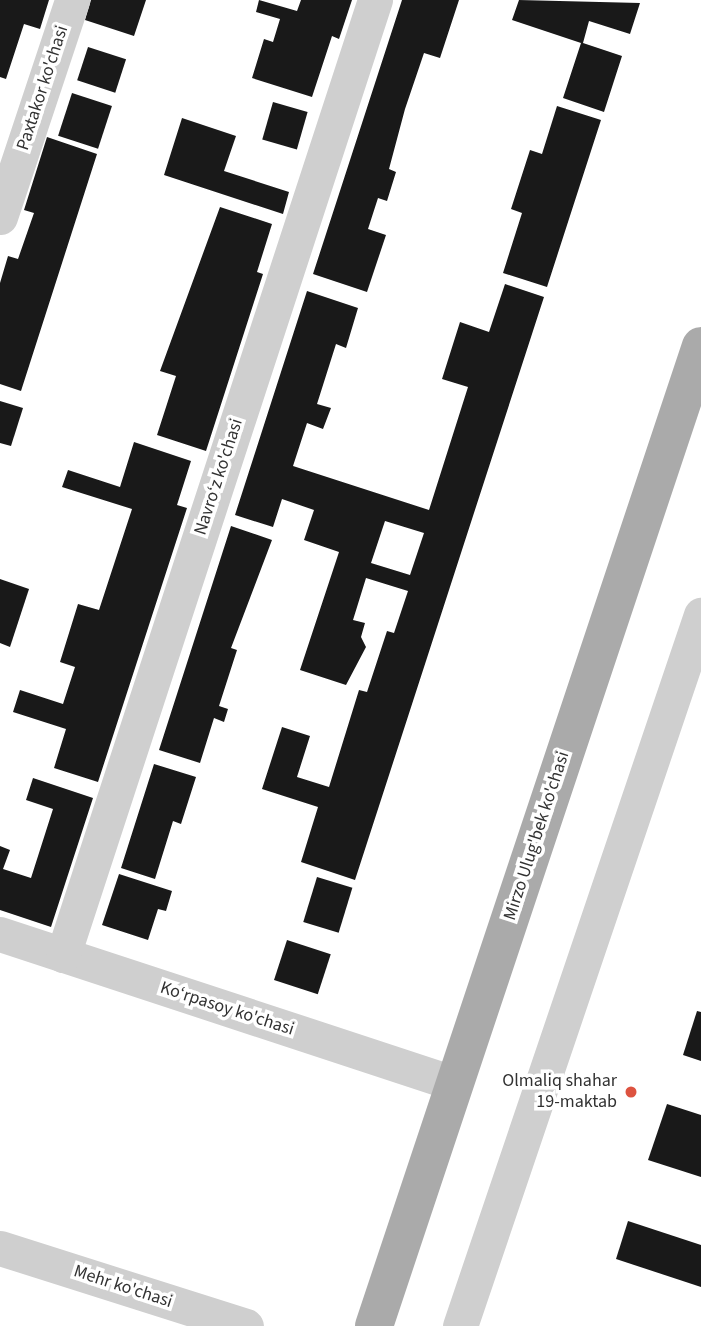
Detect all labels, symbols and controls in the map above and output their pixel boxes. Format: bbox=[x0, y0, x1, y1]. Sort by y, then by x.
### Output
street label: Paxtakor ko'chasi bbox=[13, 23, 73, 153]
street label: Navro‘z ko'chasi bbox=[190, 416, 248, 538]
street label: Mirzo Ulug'bek ko'chasi bbox=[499, 749, 575, 923]
street label: Ko‘rpasoy ko'chasi bbox=[157, 977, 297, 1041]
place label: Olmaliq shahar 19-maktab bbox=[502, 1071, 617, 1114]
marker: Olmaliq shahar 19-maktab bbox=[623, 1084, 639, 1100]
street label: Mehr ko'chasi bbox=[71, 1261, 175, 1313]

